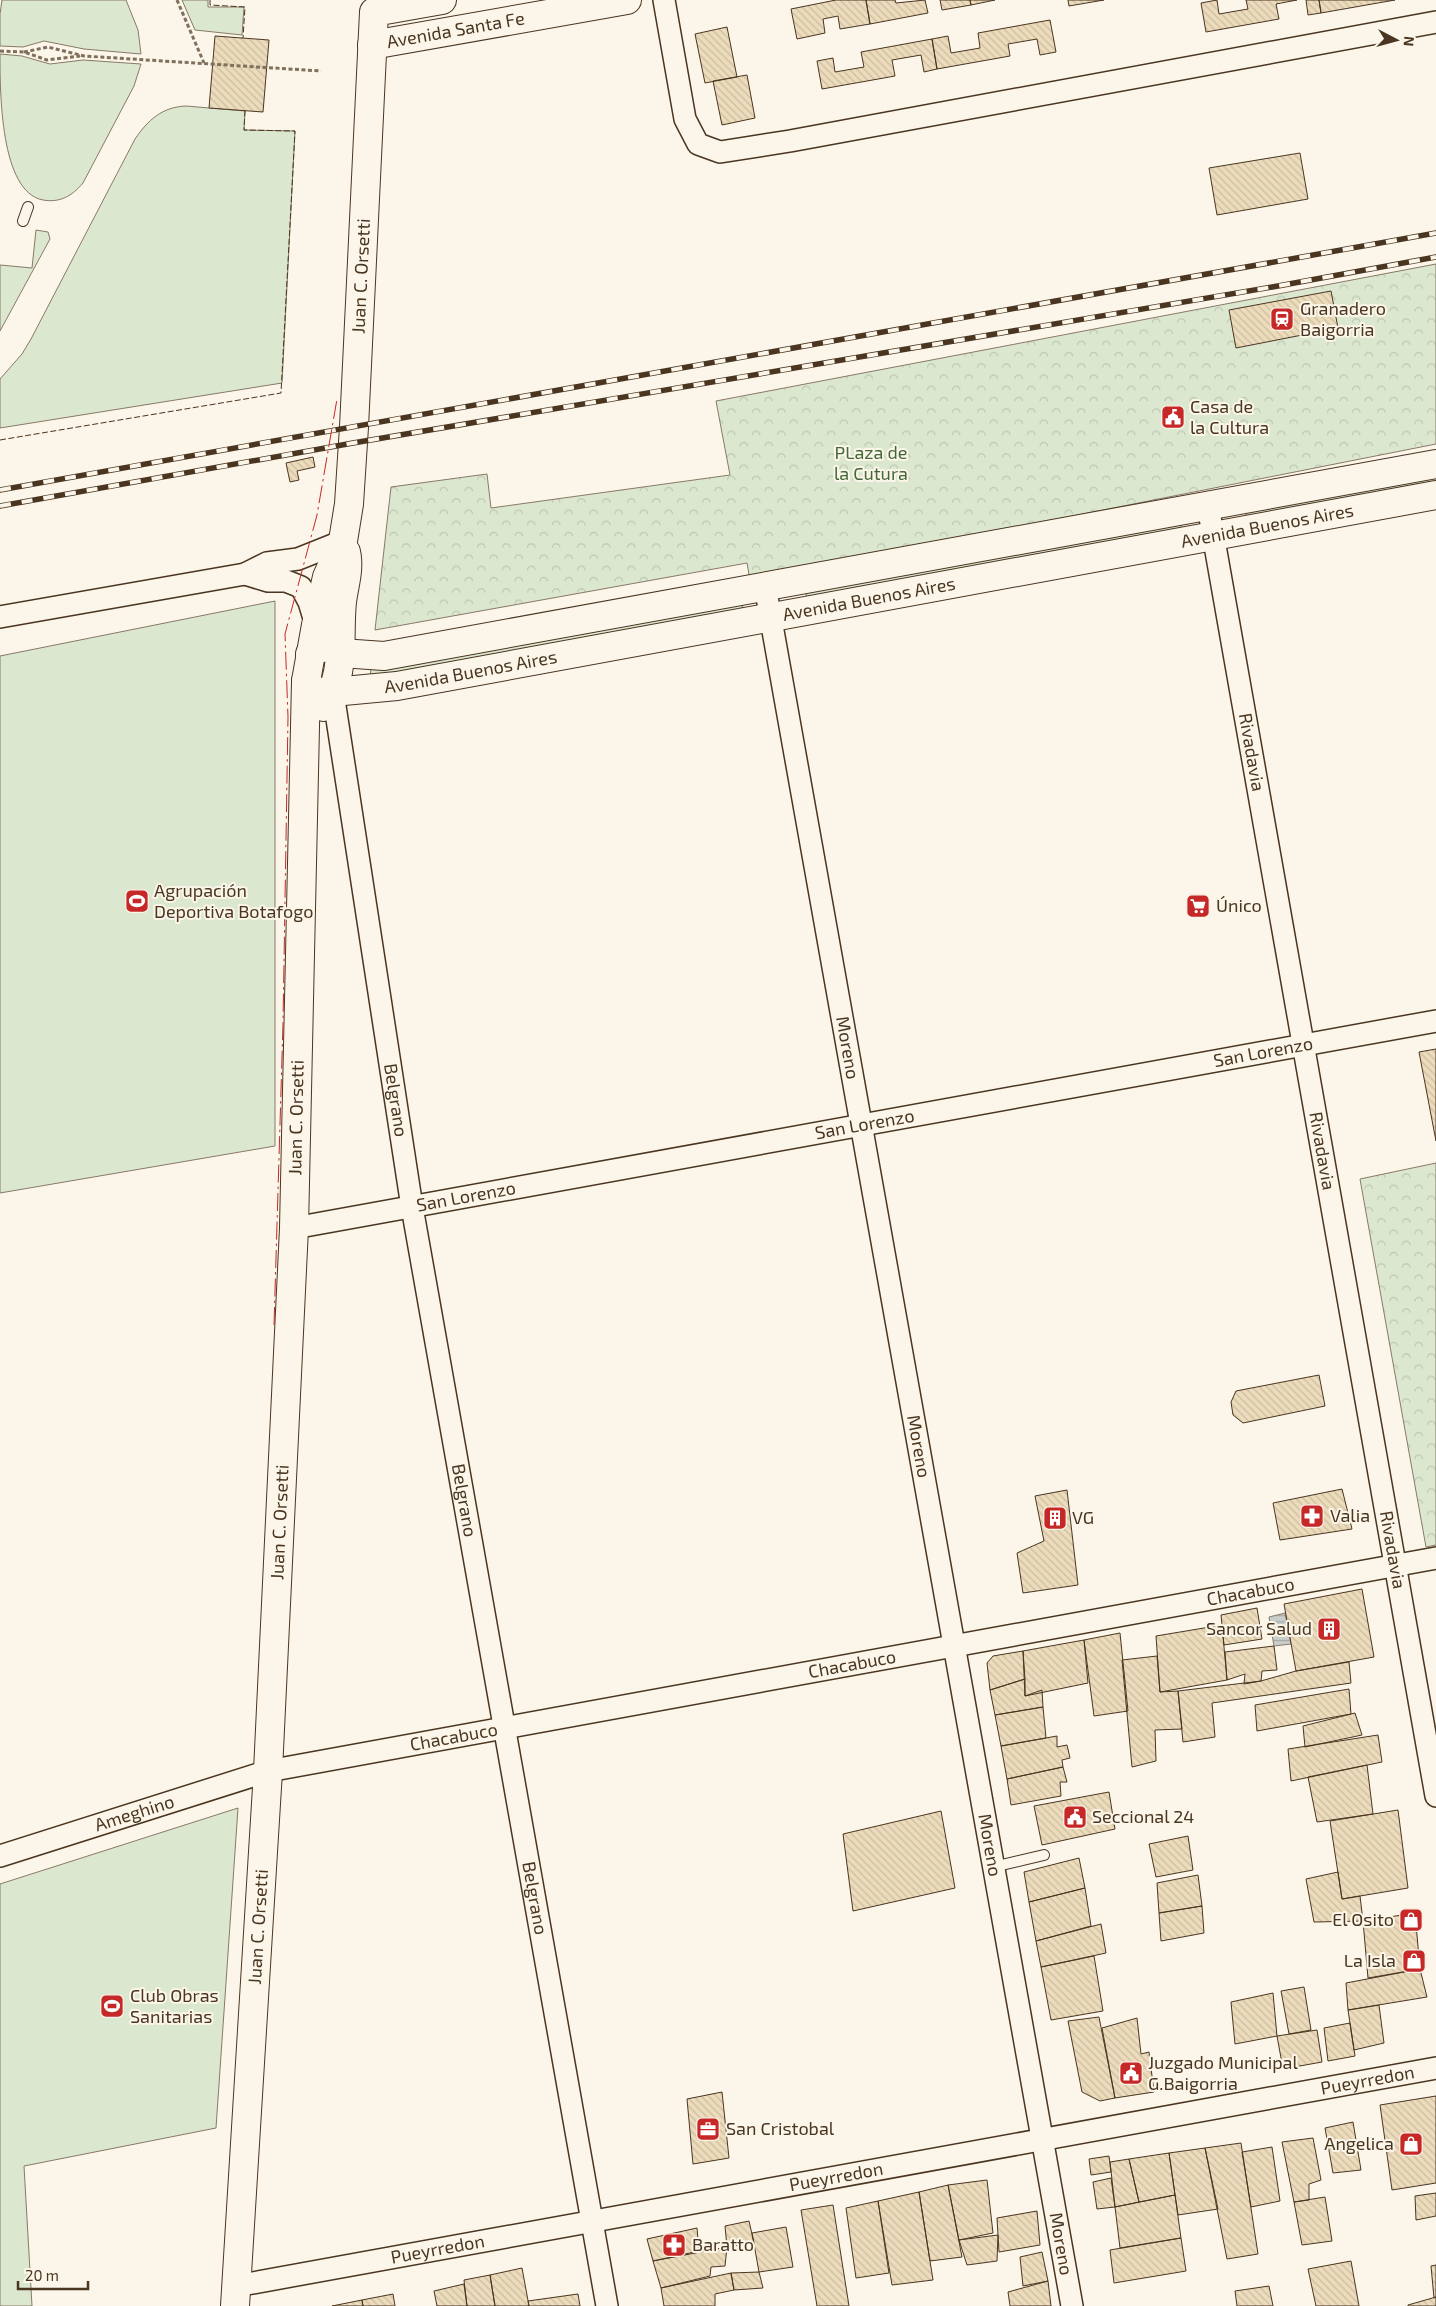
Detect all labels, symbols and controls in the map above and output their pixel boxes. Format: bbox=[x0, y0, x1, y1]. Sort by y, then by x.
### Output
street label: Avenida Santa Fe bbox=[385, 6, 526, 52]
north arrow bbox=[1371, 15, 1421, 65]
text: N bbox=[1400, 35, 1418, 47]
street label: Juan C. Orsetti bbox=[347, 218, 374, 334]
place label: Granadero Baigorria bbox=[1300, 297, 1386, 340]
station icon: Granadero Baigorria bbox=[1269, 306, 1295, 332]
place label: Casa de la Cultura bbox=[1190, 395, 1269, 438]
public building icon: Casa de la Cultura bbox=[1160, 404, 1186, 430]
park label: PLaza de la Cutura bbox=[834, 441, 908, 484]
street label: Avenida Buenos Aires bbox=[1179, 498, 1355, 552]
street label: Avenida Buenos Aires bbox=[781, 572, 957, 625]
street label: Avenida Buenos Aires bbox=[383, 645, 559, 697]
street label: Rivadavia bbox=[1235, 711, 1270, 793]
place label: Agrupación Deportiva Botafogo bbox=[154, 879, 313, 922]
sports icon: Agrupación Deportiva Botafogo bbox=[124, 888, 150, 914]
supermarket icon: Único bbox=[1185, 893, 1211, 919]
place label: Único bbox=[1216, 894, 1262, 916]
street label: Moreno bbox=[832, 1014, 865, 1081]
street label: San Lorenzo bbox=[1212, 1032, 1314, 1071]
street label: Juan C. Orsetti bbox=[283, 1060, 308, 1176]
street label: Belgrano bbox=[380, 1062, 413, 1138]
street label: San Lorenzo bbox=[813, 1104, 916, 1143]
street label: Rivadavia bbox=[1305, 1110, 1341, 1192]
street label: San Lorenzo bbox=[415, 1176, 517, 1216]
street label: Moreno bbox=[903, 1413, 936, 1479]
street label: Belgrano bbox=[448, 1462, 482, 1539]
street label: Juan C. Orsetti bbox=[265, 1464, 293, 1580]
pharmacy icon: Valia bbox=[1299, 1503, 1325, 1529]
place label: Valia bbox=[1330, 1504, 1370, 1526]
building icon: VG bbox=[1042, 1505, 1068, 1531]
place label: VG bbox=[1072, 1506, 1094, 1528]
street label: Rivadavia bbox=[1376, 1509, 1411, 1590]
street label: Chacabuco bbox=[1205, 1572, 1296, 1610]
building icon: Sancor Salud bbox=[1316, 1616, 1342, 1642]
place label: Sancor Salud bbox=[1206, 1617, 1312, 1639]
street label: Chacabuco bbox=[806, 1645, 898, 1682]
street label: Chacabuco bbox=[408, 1717, 499, 1755]
street label: Ameghino bbox=[92, 1789, 177, 1835]
public building icon: Seccional 24 bbox=[1062, 1804, 1088, 1830]
place label: Seccional 24 bbox=[1092, 1805, 1194, 1827]
street label: Moreno bbox=[974, 1812, 1007, 1878]
street label: Belgrano bbox=[518, 1860, 553, 1936]
street label: Juan C. Orsetti bbox=[243, 1868, 272, 1985]
shop icon: El Osito bbox=[1398, 1907, 1424, 1933]
place label: El Osito bbox=[1332, 1908, 1394, 1930]
shop icon: La Isla bbox=[1401, 1948, 1427, 1974]
place label: La Isla bbox=[1344, 1949, 1396, 1971]
place label: Club Obras Sanitarias bbox=[130, 1984, 219, 2027]
sports icon: Club Obras Sanitarias bbox=[99, 1993, 125, 2019]
place label: Juzgado Municipal G.Baigorria bbox=[1148, 2051, 1299, 2094]
public building icon: Juzgado Municipal G.Baigorria bbox=[1118, 2060, 1144, 2086]
street label: Pueyrredon bbox=[1319, 2060, 1416, 2099]
office icon: San Cristobal bbox=[695, 2116, 721, 2142]
place label: San Cristobal bbox=[726, 2117, 835, 2139]
shop icon: Angelica bbox=[1398, 2131, 1424, 2157]
place label: Angelica bbox=[1324, 2132, 1394, 2154]
street label: Pueyrredon bbox=[787, 2157, 885, 2195]
street label: Moreno bbox=[1045, 2210, 1078, 2277]
street label: Pueyrredon bbox=[389, 2229, 486, 2268]
pharmacy icon: Baratto bbox=[661, 2232, 687, 2258]
place label: Baratto bbox=[692, 2233, 754, 2255]
scale bar bbox=[18, 2258, 88, 2290]
text: 20 m bbox=[25, 2266, 59, 2284]

